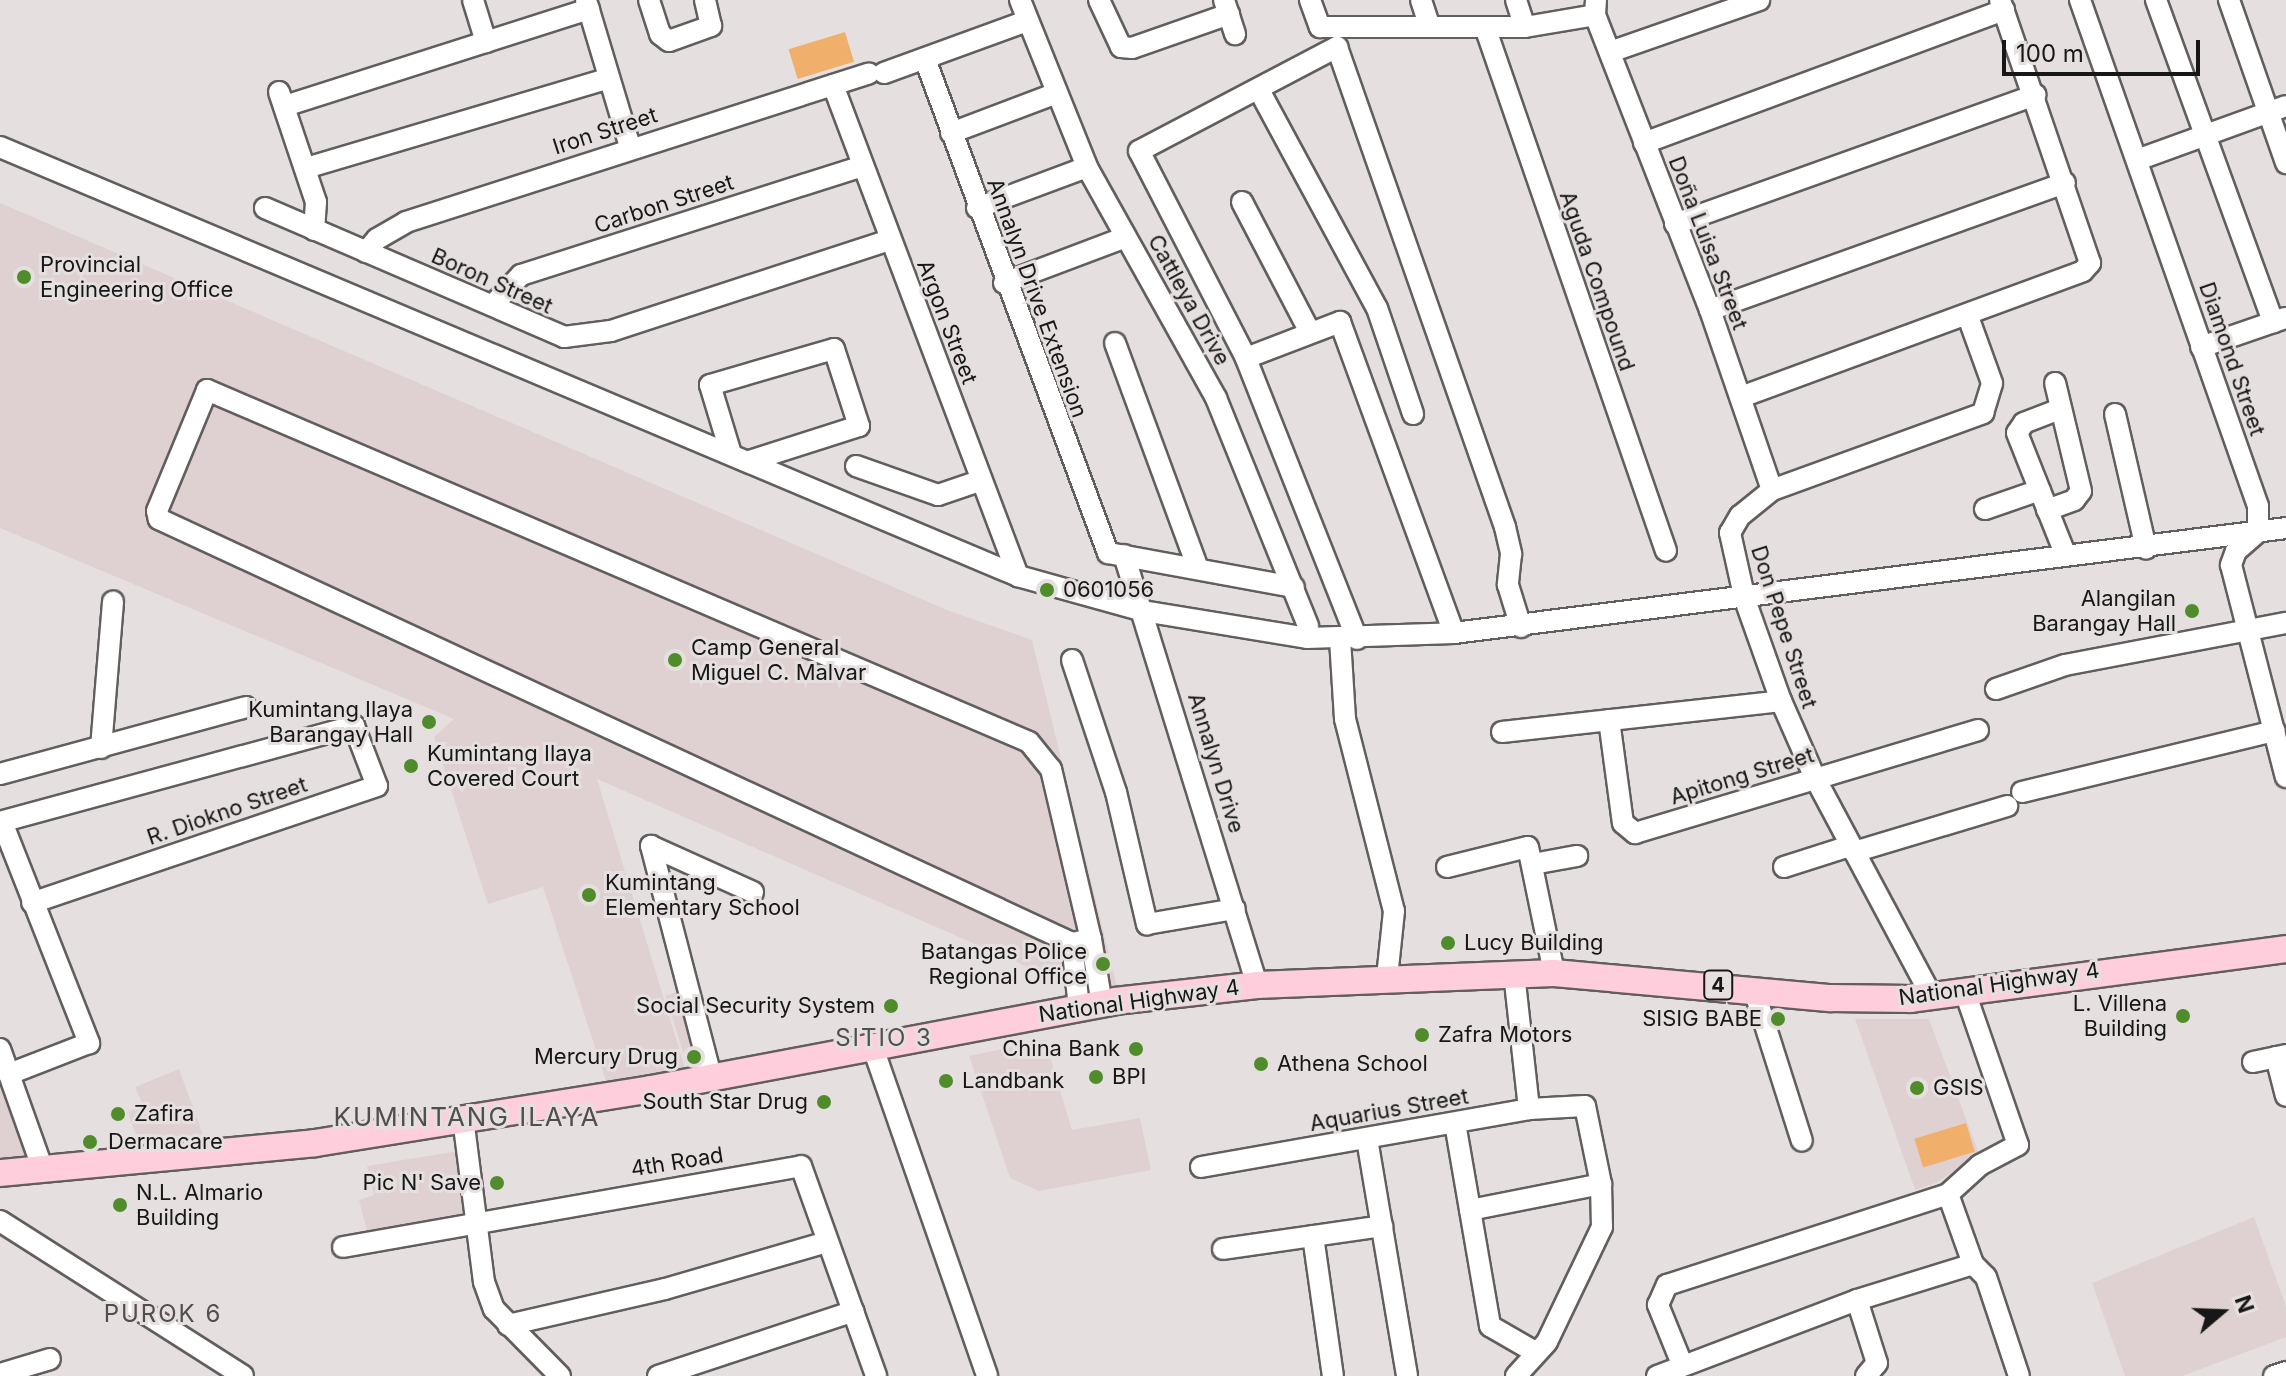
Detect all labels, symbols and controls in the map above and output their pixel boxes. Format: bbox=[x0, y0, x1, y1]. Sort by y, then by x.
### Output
scale bar bbox=[2006, 24, 2204, 74]
text: 100 m bbox=[2016, 39, 2084, 68]
street label: Iron Street bbox=[549, 102, 661, 160]
street label: Doña Luisa Street bbox=[1663, 153, 1753, 333]
street label: Carbon Street bbox=[591, 169, 737, 239]
street label: Annalyn Drive Extension bbox=[981, 175, 1093, 421]
street label: Aguda Compound bbox=[1554, 188, 1640, 374]
street label: Cattleya Drive bbox=[1142, 230, 1236, 370]
street label: Boron Street bbox=[427, 243, 557, 319]
place label: Provincial Engineering Office bbox=[40, 251, 233, 302]
street label: Argon Street bbox=[911, 256, 983, 388]
marker: Provincial Engineering Office bbox=[15, 268, 33, 286]
street label: Diamond Street bbox=[2193, 279, 2271, 439]
street label: Don Pepe Street bbox=[1745, 542, 1823, 712]
place label: 0601056 bbox=[1063, 577, 1154, 603]
marker: 0601056 bbox=[1038, 581, 1056, 599]
place label: Alangilan Barangay Hall bbox=[2032, 585, 2176, 636]
marker: Alangilan Barangay Hall bbox=[2183, 602, 2201, 620]
place label: Camp General Miguel C. Malvar bbox=[691, 634, 866, 686]
marker: Camp General Miguel C. Malvar bbox=[666, 651, 684, 669]
street label: Annalyn Drive bbox=[1182, 690, 1250, 836]
place label: Kumintang Ilaya Barangay Hall bbox=[248, 696, 413, 748]
marker: Kumintang Ilaya Barangay Hall bbox=[420, 713, 438, 731]
place label: Kumintang Ilaya Covered Court bbox=[427, 740, 592, 792]
street label: Apitong Street bbox=[1667, 742, 1817, 810]
marker: Kumintang Ilaya Covered Court bbox=[402, 757, 420, 775]
street label: R. Diokno Street bbox=[143, 771, 311, 851]
place label: Kumintang Elementary School bbox=[605, 869, 800, 920]
marker: Kumintang Elementary School bbox=[580, 886, 598, 904]
place label: Lucy Building bbox=[1464, 930, 1603, 956]
marker: Lucy Building bbox=[1439, 934, 1457, 952]
place label: Batangas Police Regional Office bbox=[921, 938, 1087, 990]
marker: Batangas Police Regional Office bbox=[1094, 955, 1112, 973]
street label: National Highway 4 bbox=[1897, 957, 2101, 1011]
road number: 4 bbox=[1702, 969, 1734, 1001]
street label: National Highway 4 bbox=[1037, 974, 1241, 1028]
place label: L. Villena Building bbox=[2073, 990, 2167, 1042]
place label: Social Security System bbox=[636, 993, 875, 1019]
marker: Social Security System bbox=[882, 997, 900, 1015]
place label: SISIG BABE bbox=[1642, 1006, 1762, 1032]
marker: L. Villena Building bbox=[2174, 1007, 2192, 1025]
marker: SISIG BABE bbox=[1769, 1010, 1787, 1028]
place label: Zafra Motors bbox=[1438, 1022, 1572, 1048]
district label: SITIO 3 bbox=[835, 1024, 933, 1052]
marker: Zafra Motors bbox=[1413, 1026, 1431, 1044]
place label: China Bank bbox=[1002, 1036, 1120, 1062]
marker: China Bank bbox=[1127, 1040, 1145, 1058]
place label: Mercury Drug bbox=[534, 1044, 678, 1070]
marker: Mercury Drug bbox=[685, 1048, 703, 1066]
place label: Athena School bbox=[1277, 1051, 1428, 1077]
marker: Athena School bbox=[1252, 1055, 1270, 1073]
place label: BPI bbox=[1112, 1064, 1146, 1090]
place label: Landbank bbox=[962, 1068, 1064, 1094]
marker: BPI bbox=[1087, 1068, 1105, 1086]
marker: Landbank bbox=[937, 1072, 955, 1090]
place label: GSIS bbox=[1933, 1075, 1984, 1101]
marker: GSIS bbox=[1908, 1079, 1926, 1097]
street label: Aquarius Street bbox=[1308, 1083, 1470, 1137]
place label: South Star Drug bbox=[642, 1089, 808, 1115]
marker: South Star Drug bbox=[815, 1093, 833, 1111]
place label: Zafira bbox=[134, 1101, 194, 1127]
district label: KUMINTANG ILAYA bbox=[333, 1101, 601, 1133]
marker: Zafira bbox=[109, 1105, 127, 1123]
place label: Dermacare bbox=[108, 1129, 223, 1155]
marker: Dermacare bbox=[79, 1131, 101, 1153]
street label: 4th Road bbox=[629, 1142, 725, 1182]
place label: Pic N' Save bbox=[363, 1170, 481, 1196]
marker: Pic N' Save bbox=[488, 1174, 506, 1192]
place label: N.L. Almario Building bbox=[136, 1179, 263, 1230]
marker: N.L. Almario Building bbox=[111, 1196, 129, 1214]
north arrow bbox=[2182, 1272, 2262, 1352]
text: N bbox=[2230, 1292, 2260, 1316]
district label: PUROK 6 bbox=[104, 1300, 222, 1328]

